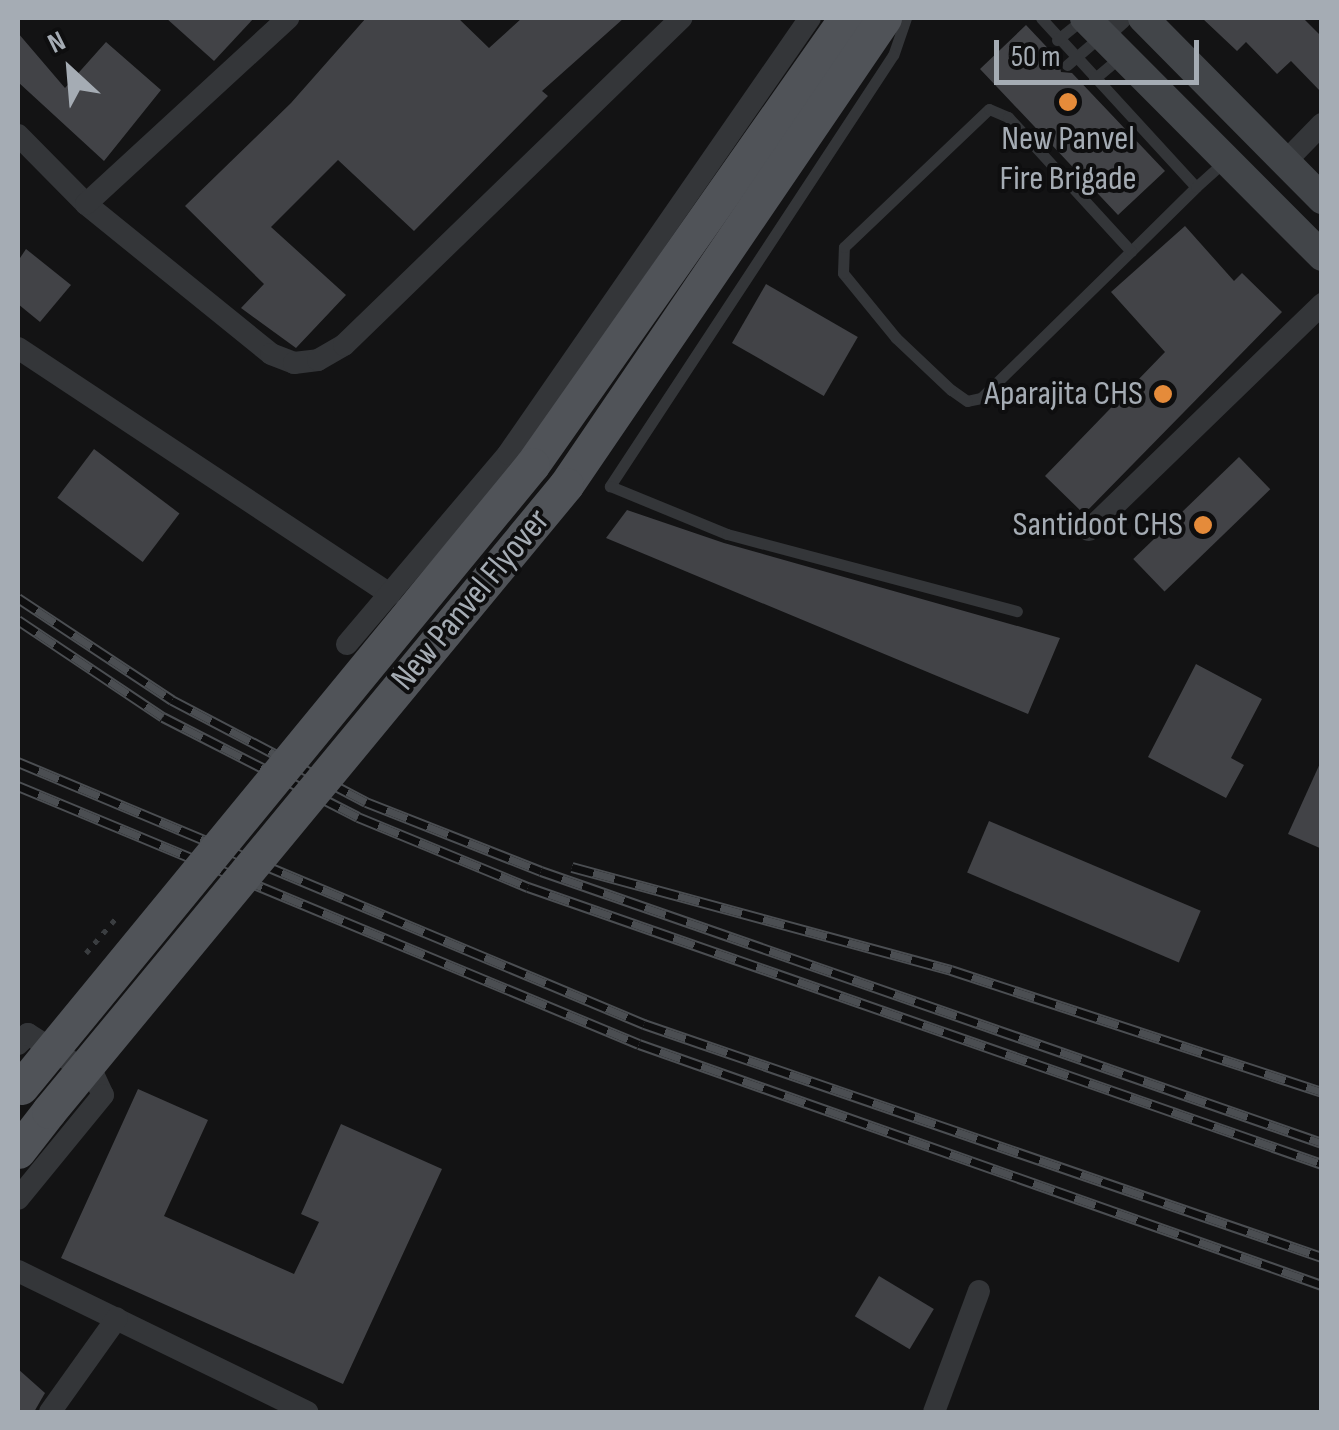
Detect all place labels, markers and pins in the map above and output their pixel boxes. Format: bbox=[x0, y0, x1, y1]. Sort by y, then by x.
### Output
marker: New Panvel Fire Brigade bbox=[1057, 91, 1079, 113]
place label: New Panvel Fire Brigade bbox=[999, 118, 1137, 200]
place label: Aparajita CHS bbox=[984, 373, 1143, 415]
marker: Aparajita CHS bbox=[1152, 383, 1174, 405]
place label: Santidoot CHS bbox=[1013, 504, 1183, 546]
marker: Santidoot CHS bbox=[1192, 514, 1214, 536]

